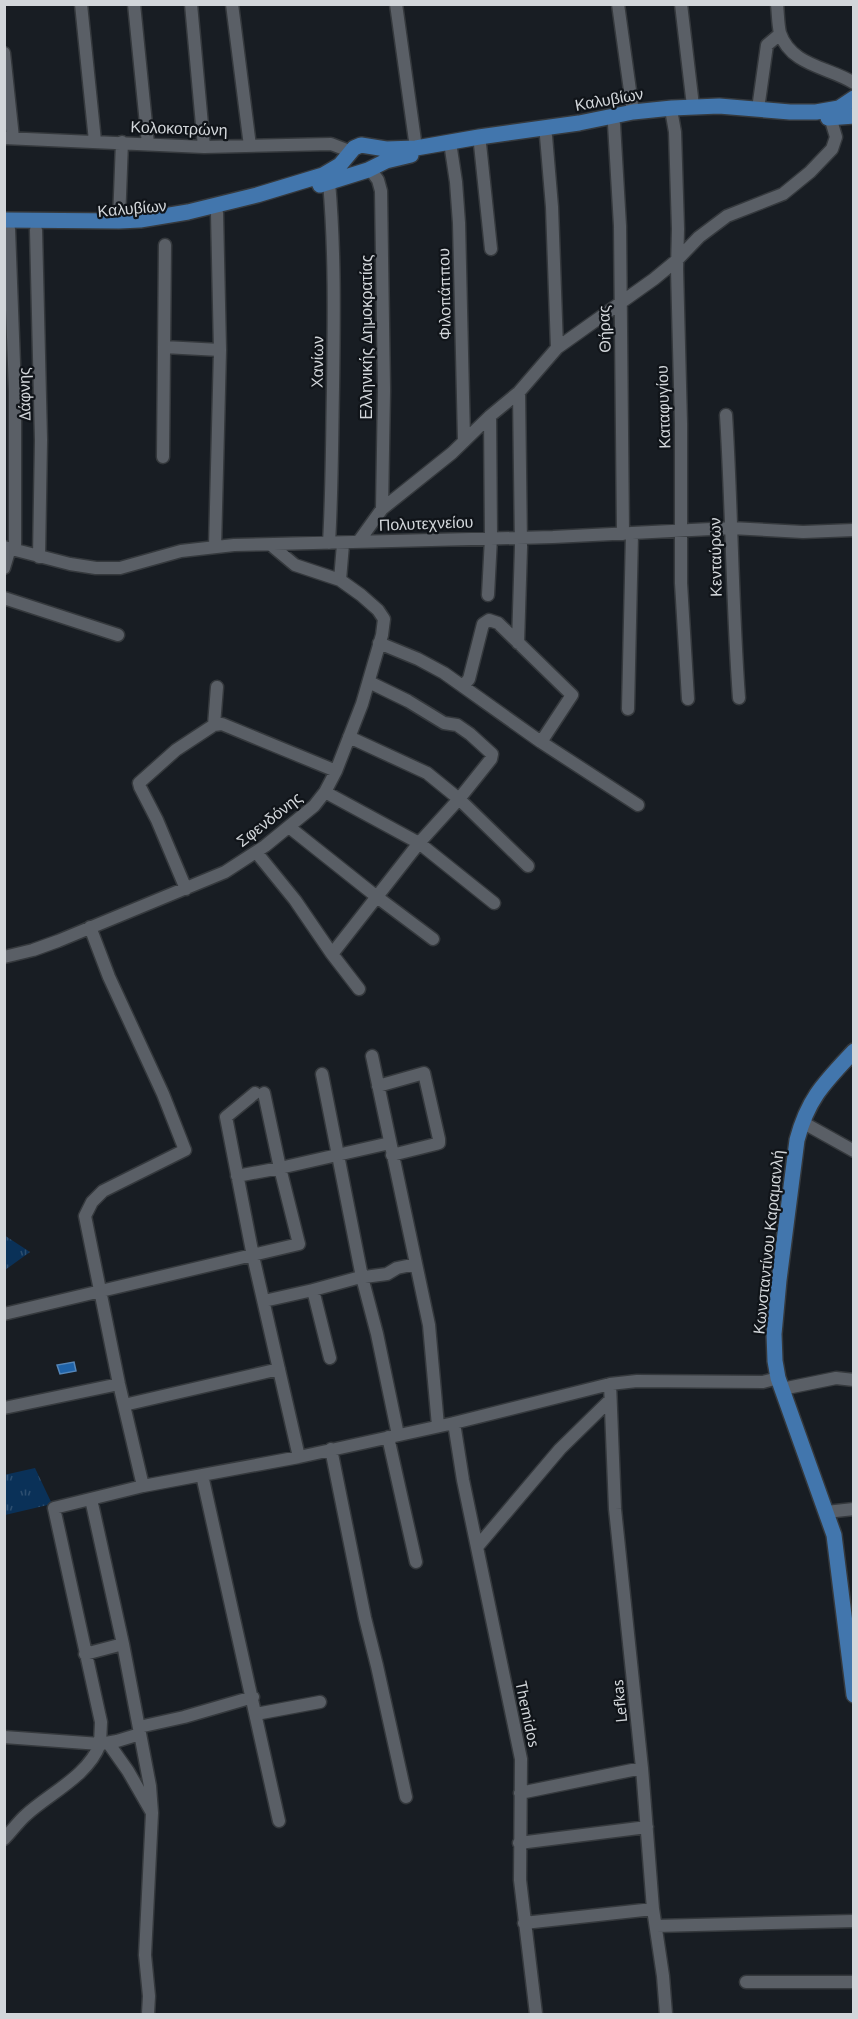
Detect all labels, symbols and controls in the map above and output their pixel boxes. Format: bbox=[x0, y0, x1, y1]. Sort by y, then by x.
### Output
street label: Καλυβίων bbox=[573, 83, 645, 115]
street label: Κολοκοτρώνη bbox=[130, 116, 228, 140]
street label: Καλυβίων bbox=[97, 195, 167, 221]
street label: Φιλοπάππου bbox=[433, 248, 455, 340]
street label: Ελληνικής Δημοκρατίας bbox=[356, 254, 376, 419]
street label: Θήρας bbox=[593, 305, 615, 353]
street label: Χανίων bbox=[307, 336, 327, 388]
street label: Καταφυγίου bbox=[652, 365, 674, 449]
street label: Δάφνης bbox=[14, 367, 34, 421]
street label: Πολυτεχνείου bbox=[378, 511, 474, 535]
street label: Κενταύρων bbox=[704, 517, 726, 597]
street label: Σφενδόνης bbox=[232, 787, 306, 851]
street label: Κωνσταντίνου Καραμανλή bbox=[748, 1149, 788, 1335]
street label: Lefkas bbox=[607, 1678, 631, 1723]
street label: Themidos bbox=[511, 1679, 545, 1749]

